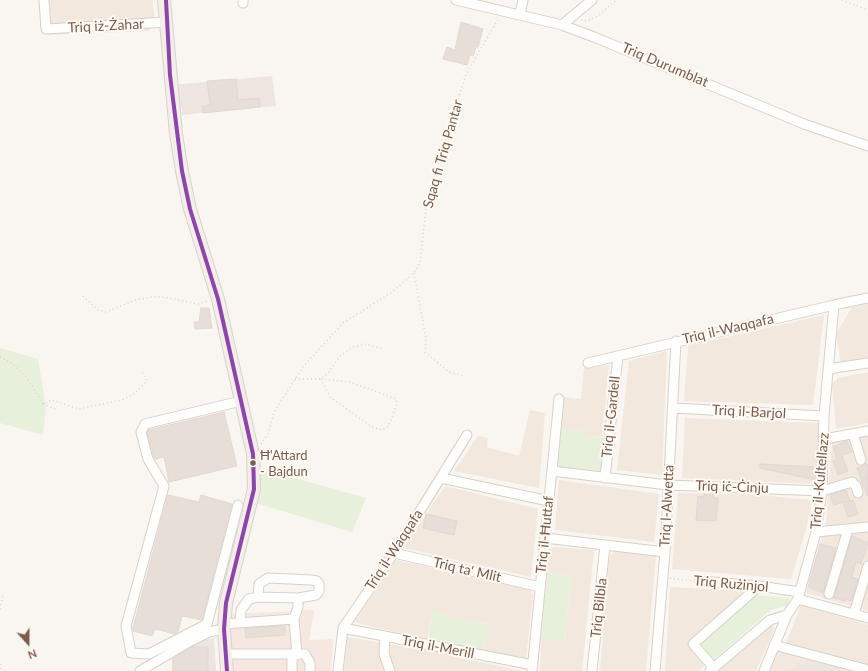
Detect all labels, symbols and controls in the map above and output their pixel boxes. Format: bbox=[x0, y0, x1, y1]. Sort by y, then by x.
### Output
street label: Triq iż-Żahar bbox=[67, 16, 145, 36]
street label: Triq Durumblat bbox=[619, 39, 711, 91]
street label: Sqaq fi Triq Pantar bbox=[420, 98, 466, 210]
street label: Triq il-Waqqafa bbox=[681, 310, 775, 348]
street label: Triq il-Gardell bbox=[598, 375, 624, 459]
street label: Triq il-Barjol bbox=[712, 402, 786, 422]
street label: Triq il-Kultellazz bbox=[807, 432, 833, 530]
place label: Ħ'Attard - Bajdun bbox=[260, 448, 308, 479]
marker: Ħ'Attard - Bajdun bbox=[248, 458, 258, 468]
street label: Triq l-Alwetta bbox=[656, 464, 678, 548]
street label: Triq iċ-Ċinju bbox=[695, 477, 769, 497]
street label: Triq il-Ħuttaf bbox=[533, 495, 557, 575]
street label: Triq il-Waqqafa bbox=[362, 506, 426, 594]
street label: Triq ta' Mlit bbox=[431, 554, 503, 586]
street label: Triq Rużinjol bbox=[693, 572, 769, 596]
street label: Triq Bilbla bbox=[587, 577, 611, 639]
north arrow bbox=[8, 623, 48, 663]
street label: Triq il-Merill bbox=[400, 632, 476, 662]
text: N bbox=[26, 647, 39, 662]

